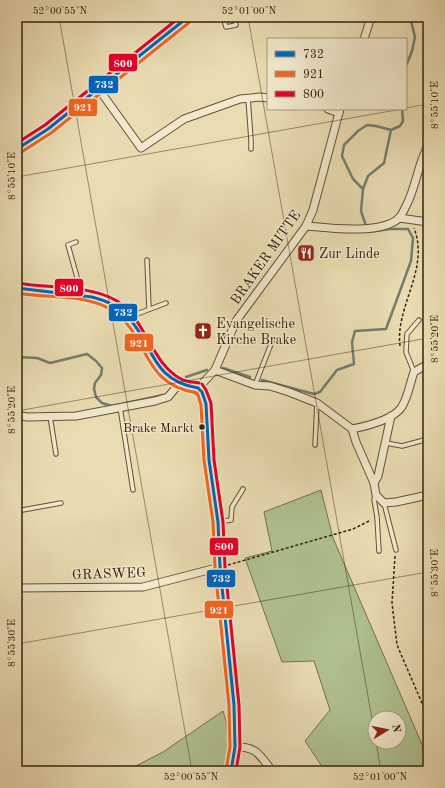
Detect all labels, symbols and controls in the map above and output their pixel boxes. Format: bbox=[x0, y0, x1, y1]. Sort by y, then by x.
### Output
text: 52°00'55"N bbox=[33, 6, 88, 16]
text: 52°01'00"N bbox=[222, 6, 277, 16]
legend bbox=[267, 38, 407, 110]
text: 732 bbox=[303, 49, 324, 61]
line badge: 800 bbox=[108, 53, 138, 72]
text: 800 bbox=[113, 59, 133, 70]
text: 921 bbox=[303, 69, 324, 81]
line badge: 732 bbox=[88, 75, 119, 94]
text: 732 bbox=[94, 80, 114, 91]
text: 8°55'10"E bbox=[430, 81, 440, 129]
text: 800 bbox=[303, 89, 324, 101]
line badge: 921 bbox=[68, 98, 98, 117]
text: 921 bbox=[73, 103, 93, 114]
text: 8°55'10"E bbox=[7, 152, 17, 200]
street label: BRAKER MITTE bbox=[228, 208, 304, 307]
restaurant icon: Zur Linde bbox=[296, 243, 316, 263]
place label: Zur Linde bbox=[319, 247, 380, 261]
line badge: 800 bbox=[54, 278, 84, 297]
text: 800 bbox=[59, 284, 79, 295]
line badge: 732 bbox=[108, 303, 138, 322]
text: 732 bbox=[113, 308, 133, 319]
text: 8°55'20"E bbox=[430, 315, 440, 363]
place label: Evangelische Kirche Brake bbox=[216, 317, 296, 347]
church icon: Evangelische Kirche Brake bbox=[193, 321, 213, 341]
line badge: 921 bbox=[124, 333, 154, 352]
text: 921 bbox=[129, 339, 149, 350]
text: 8°55'20"E bbox=[7, 386, 17, 434]
place label: Brake Markt bbox=[123, 422, 194, 435]
marker: Brake Markt bbox=[197, 422, 207, 432]
line badge: 800 bbox=[209, 537, 239, 556]
text: 800 bbox=[214, 542, 234, 553]
text: 8°55'30"E bbox=[430, 549, 440, 597]
street label: GRASWEG bbox=[72, 566, 146, 582]
line badge: 732 bbox=[206, 569, 236, 588]
text: 732 bbox=[211, 574, 231, 585]
line badge: 921 bbox=[204, 600, 234, 619]
text: 921 bbox=[209, 606, 229, 617]
text: 8°55'30"E bbox=[7, 619, 17, 667]
north arrow bbox=[367, 710, 407, 750]
text: N bbox=[389, 723, 402, 734]
text: 52°00'55"N bbox=[164, 772, 219, 782]
text: 52°01'00"N bbox=[353, 772, 408, 782]

